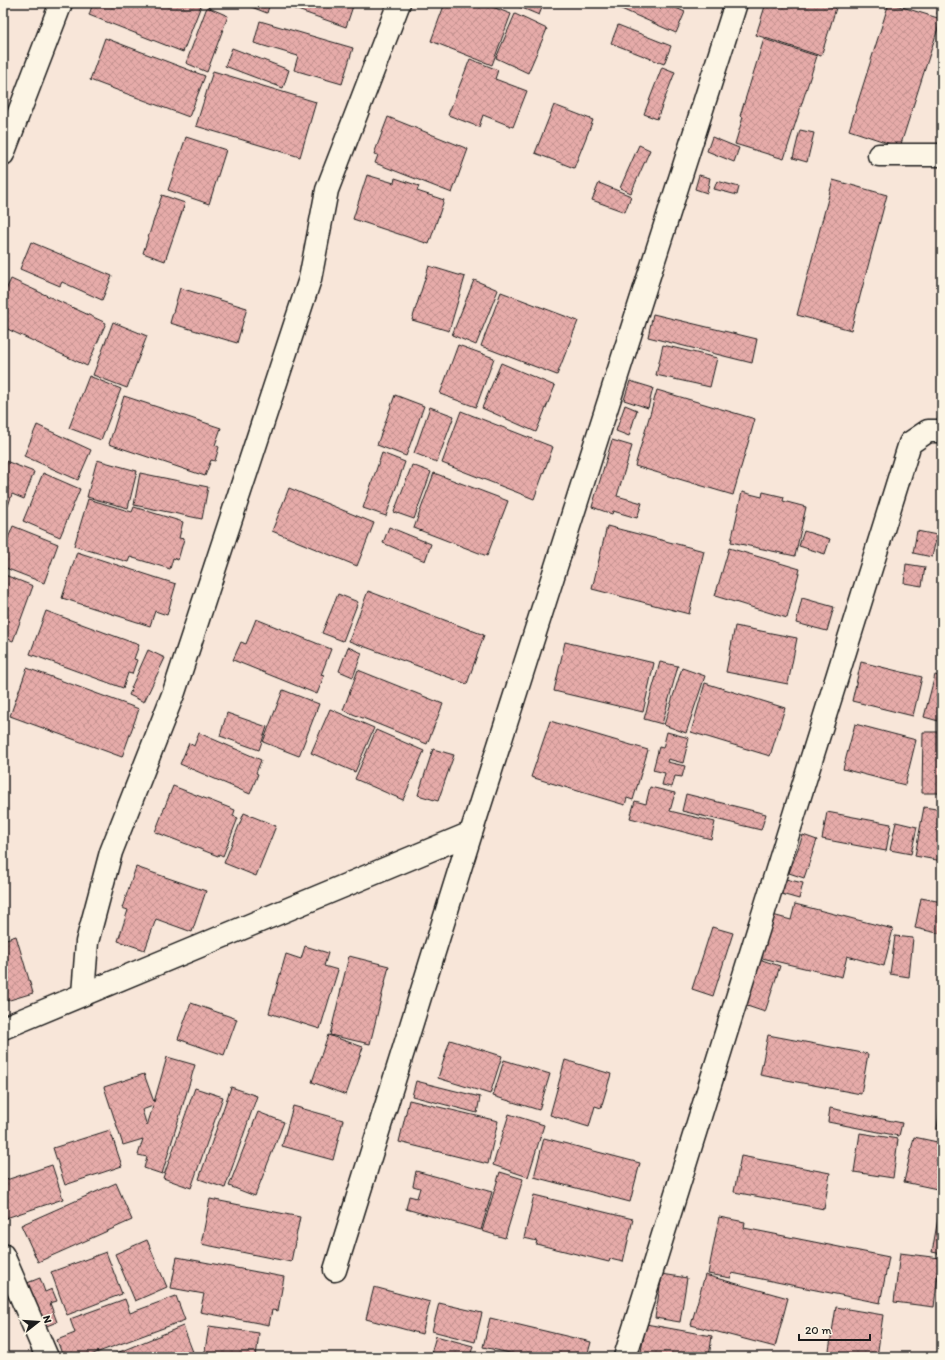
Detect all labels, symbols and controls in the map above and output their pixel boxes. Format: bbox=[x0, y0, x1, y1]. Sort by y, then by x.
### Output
north arrow bbox=[18, 1302, 58, 1342]
text: N bbox=[40, 1314, 54, 1325]
scale bar bbox=[799, 1316, 870, 1342]
text: 20 m bbox=[805, 1323, 832, 1337]

